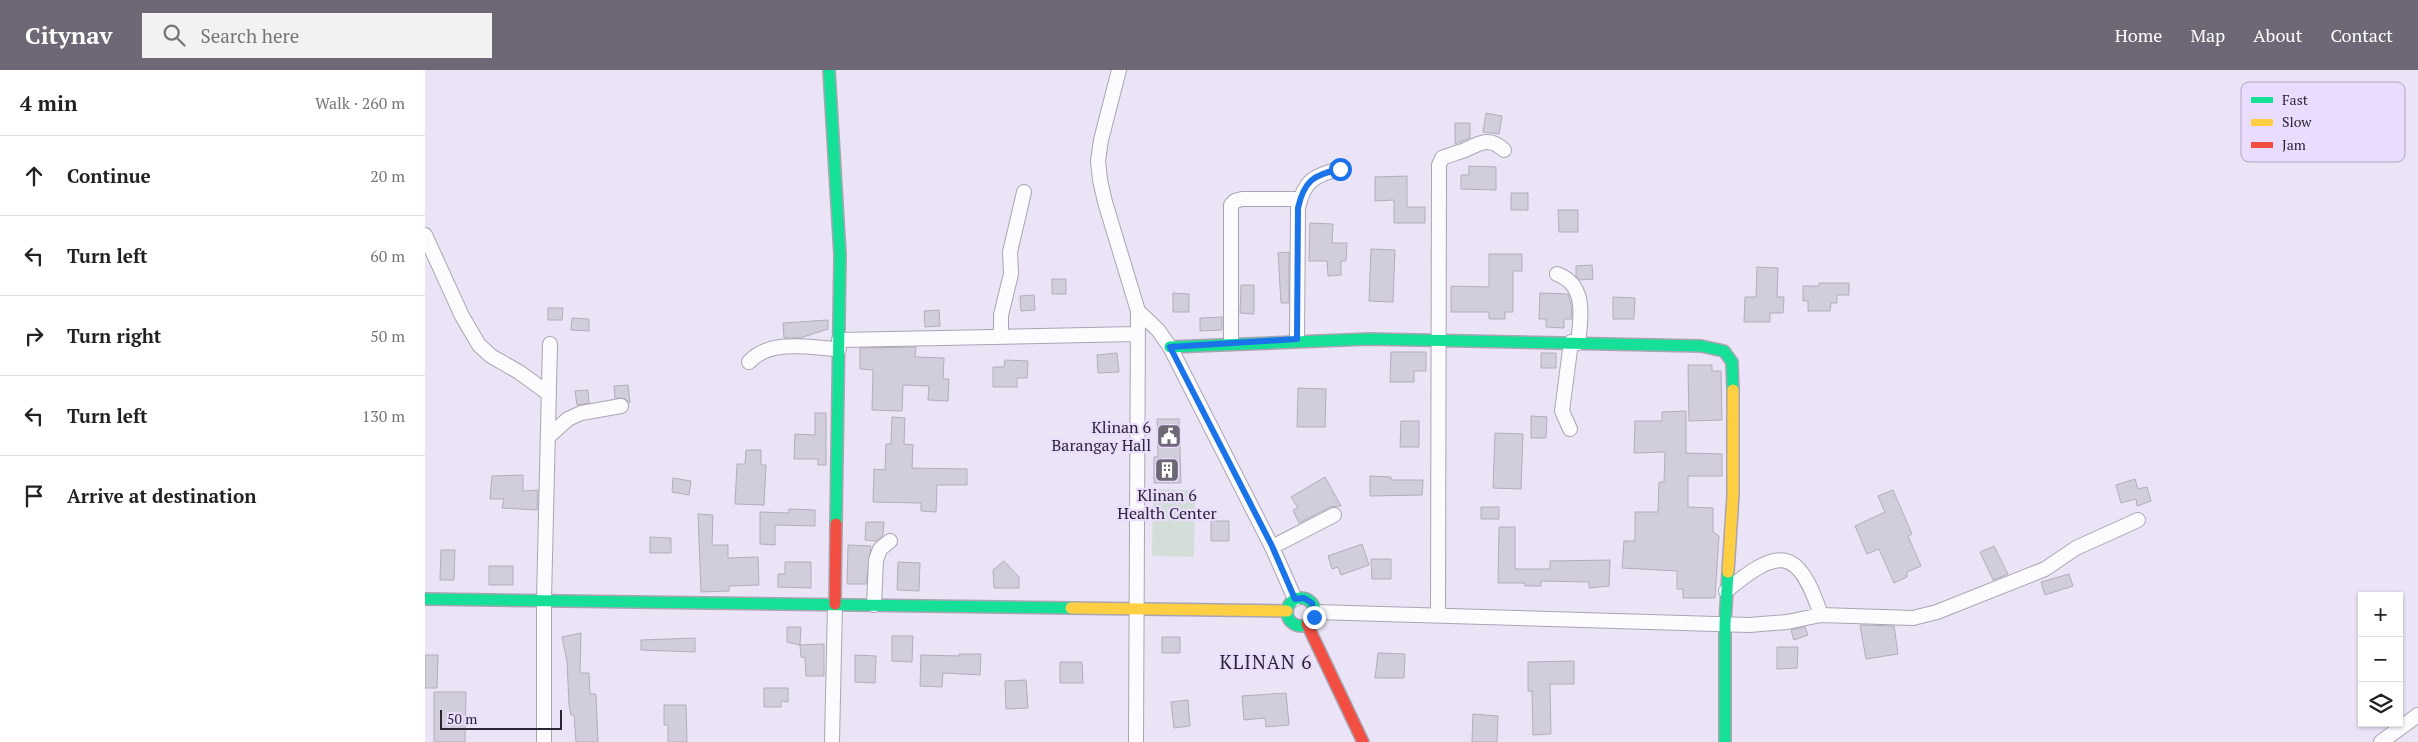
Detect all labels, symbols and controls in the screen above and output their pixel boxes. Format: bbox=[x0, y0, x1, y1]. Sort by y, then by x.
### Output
search box bbox=[142, 13, 492, 58]
text: Citynav bbox=[25, 19, 112, 51]
icon: search bbox=[160, 21, 188, 49]
text: Search here bbox=[200, 23, 299, 48]
text: Home bbox=[2115, 23, 2162, 47]
text: Map bbox=[2190, 23, 2225, 47]
text: About bbox=[2253, 23, 2302, 47]
text: Contact bbox=[2330, 23, 2393, 47]
legend bbox=[2241, 82, 2405, 162]
text: 4 min bbox=[20, 89, 77, 117]
text: Fast bbox=[2282, 90, 2309, 109]
text: Walk · 260 m bbox=[315, 92, 405, 114]
text: Slow bbox=[2282, 112, 2312, 131]
text: Jam bbox=[2282, 135, 2306, 154]
route start bbox=[1329, 158, 1352, 181]
icon: ahead bbox=[20, 162, 48, 190]
text: Continue bbox=[67, 163, 151, 188]
text: 20 m bbox=[370, 165, 405, 187]
icon: left bbox=[20, 242, 48, 270]
text: Turn left bbox=[67, 243, 148, 268]
text: 60 m bbox=[370, 245, 405, 267]
icon: right bbox=[20, 322, 48, 350]
text: Turn right bbox=[67, 323, 161, 348]
text: 50 m bbox=[370, 325, 405, 347]
icon: left bbox=[20, 402, 48, 430]
text: Turn left bbox=[67, 403, 148, 428]
text: 130 m bbox=[362, 405, 405, 427]
place label: Klinan 6 Barangay Hall bbox=[1052, 416, 1151, 456]
public building icon: Klinan 6 Barangay Hall bbox=[1156, 423, 1182, 449]
building icon: Klinan 6 Health Center bbox=[1154, 457, 1180, 483]
icon: arrive bbox=[20, 482, 48, 510]
text: Arrive at destination bbox=[67, 483, 256, 508]
place label: Klinan 6 Health Center bbox=[1117, 484, 1218, 524]
map controls bbox=[2358, 592, 2403, 727]
button: + bbox=[2358, 592, 2403, 637]
route end bbox=[1303, 606, 1326, 629]
button: − bbox=[2358, 637, 2403, 682]
district label: KLINAN 6 bbox=[1220, 649, 1312, 674]
button: layers bbox=[2358, 682, 2403, 727]
scale bar bbox=[440, 707, 563, 730]
text: 50 m bbox=[447, 709, 477, 728]

